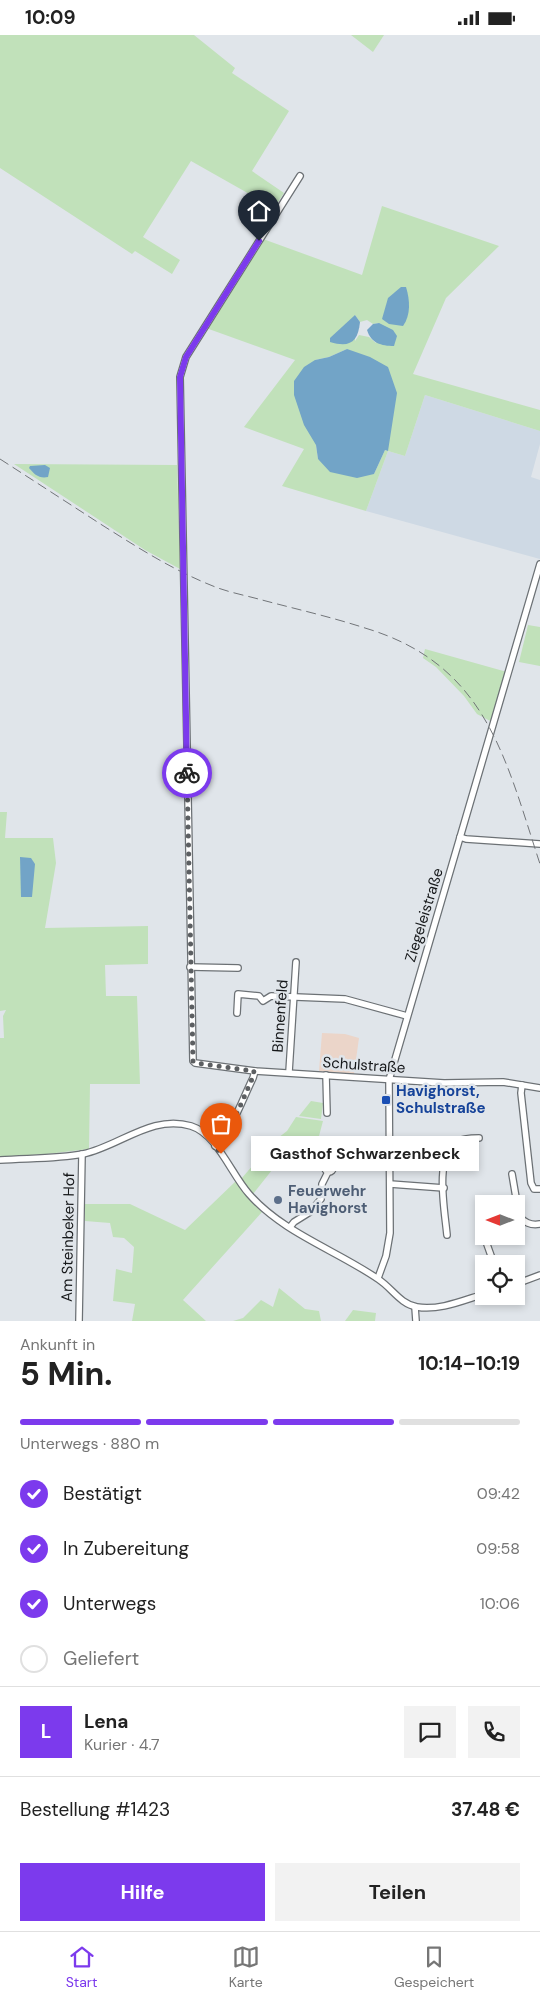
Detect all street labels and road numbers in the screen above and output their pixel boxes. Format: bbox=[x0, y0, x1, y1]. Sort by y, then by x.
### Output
street label: Ziegeleistraße bbox=[400, 866, 448, 964]
street label: Binnenfeld bbox=[267, 979, 293, 1053]
street label: Schulstraße bbox=[322, 1052, 406, 1078]
street label: Am Steinbeker Hof bbox=[57, 1172, 79, 1302]

